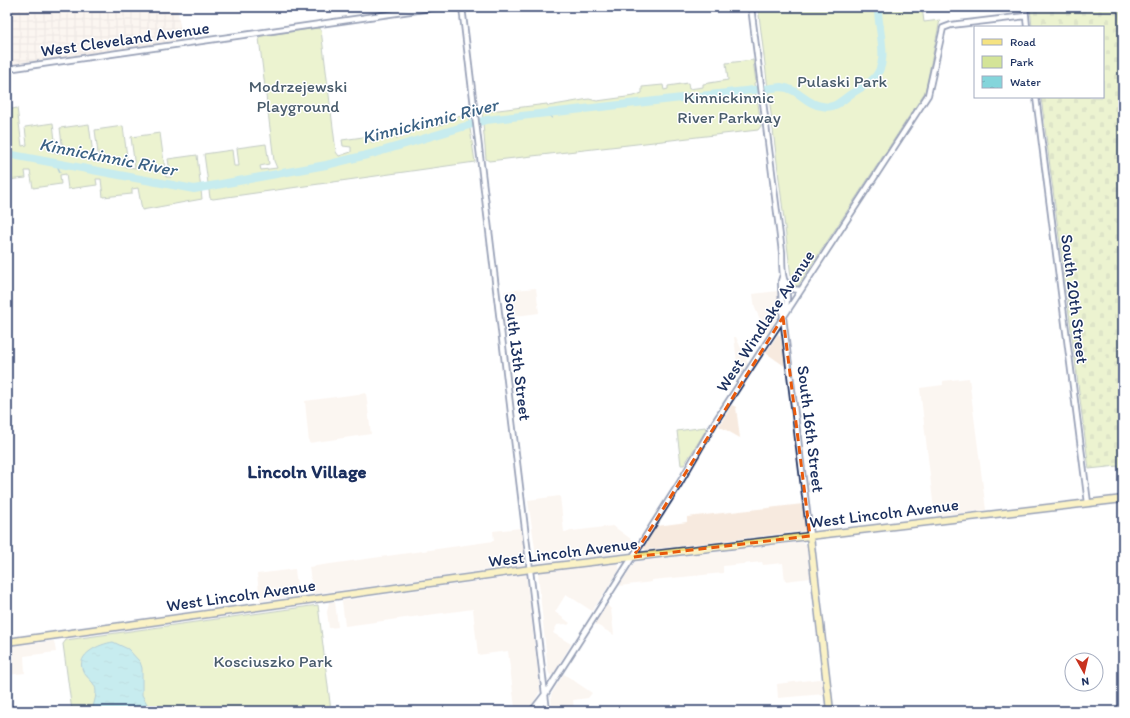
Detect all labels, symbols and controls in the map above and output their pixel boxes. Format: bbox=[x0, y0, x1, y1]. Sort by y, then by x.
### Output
street label: West Cleveland Avenue bbox=[39, 17, 211, 61]
legend bbox=[974, 26, 1104, 98]
text: Road bbox=[1010, 35, 1036, 49]
text: Park bbox=[1010, 55, 1034, 69]
park label: Pulaski Park bbox=[797, 71, 887, 91]
text: Water bbox=[1010, 75, 1041, 89]
park label: Modrzejewski Playground bbox=[249, 76, 347, 116]
park label: Kinnickinnic River Parkway bbox=[677, 87, 781, 127]
water label: Kinnickinnic River bbox=[360, 93, 502, 149]
water label: Kinnickinnic River bbox=[38, 133, 180, 181]
street label: South 20th Street bbox=[1057, 233, 1093, 365]
street label: West Windlake Avenue bbox=[712, 246, 818, 396]
street label: South 13th Street bbox=[500, 292, 536, 422]
street label: South 16th Street bbox=[793, 364, 829, 494]
district label: Lincoln Village bbox=[247, 460, 367, 483]
street label: West Lincoln Avenue bbox=[808, 494, 960, 532]
street label: West Lincoln Avenue bbox=[487, 533, 639, 571]
street label: West Lincoln Avenue bbox=[165, 575, 317, 615]
park label: Kosciuszko Park bbox=[214, 651, 333, 671]
north arrow bbox=[1064, 652, 1104, 692]
text: N bbox=[1081, 674, 1090, 688]

